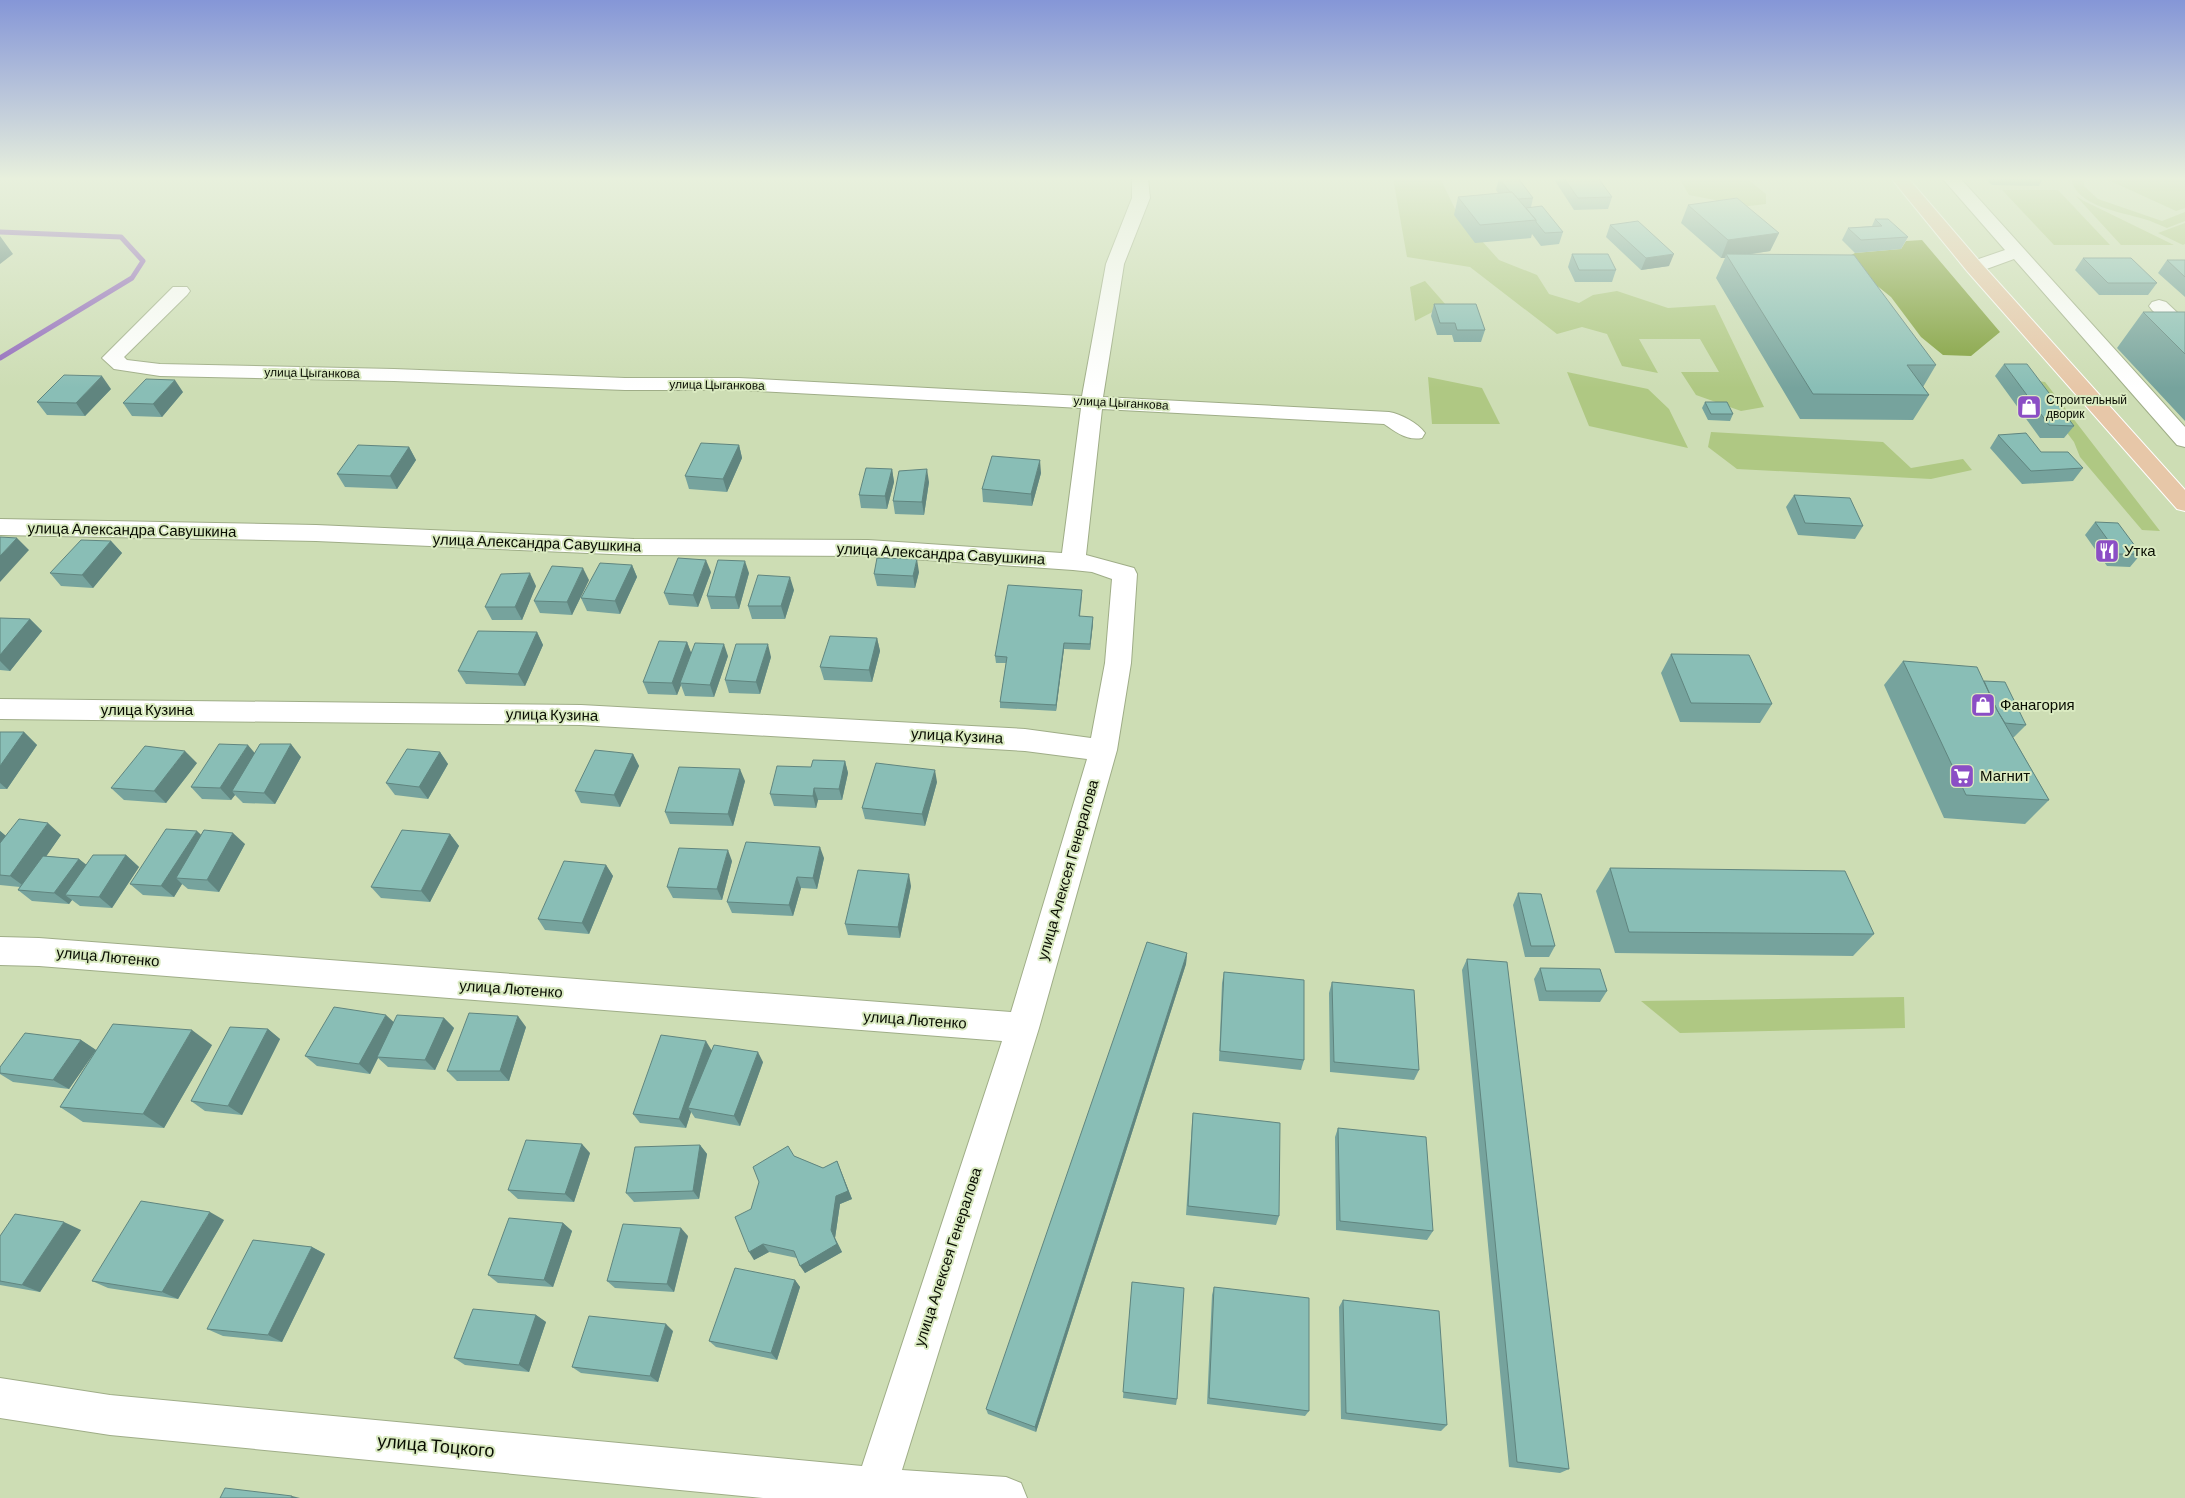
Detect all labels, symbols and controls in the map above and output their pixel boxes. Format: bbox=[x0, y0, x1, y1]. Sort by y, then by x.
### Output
street label: улица Цыганкова bbox=[264, 364, 360, 381]
street label: улица Цыганкова bbox=[669, 376, 765, 393]
place label: Строительный дворик bbox=[2046, 392, 2127, 421]
street label: улица Цыганкова bbox=[1073, 393, 1169, 413]
shop icon: Строительный дворик bbox=[2016, 394, 2042, 420]
street label: улица Александра Савушкина bbox=[28, 518, 237, 540]
street label: улица Александра Савушкина bbox=[432, 529, 642, 555]
restaurant icon: Утка bbox=[2094, 538, 2120, 564]
street label: улица Александра Савушкина bbox=[836, 539, 1046, 567]
place label: Утка bbox=[2124, 541, 2156, 559]
shop icon: Фанагория bbox=[1970, 692, 1996, 718]
place label: Фанагория bbox=[2000, 695, 2075, 713]
street label: улица Кузина bbox=[101, 700, 194, 718]
street label: улица Кузина bbox=[506, 704, 599, 724]
street label: улица Кузина bbox=[910, 724, 1004, 746]
supermarket icon: Магнит bbox=[1949, 763, 1975, 789]
place label: Магнит bbox=[1980, 766, 2030, 784]
street label: улица Алексея Генералова bbox=[1033, 777, 1102, 962]
street label: улица Лютенко bbox=[56, 943, 160, 969]
street label: улица Лютенко bbox=[459, 975, 563, 1001]
street label: улица Лютенко bbox=[863, 1006, 967, 1032]
street label: улица Алексея Генералова bbox=[910, 1164, 985, 1348]
street label: улица Тоцкого bbox=[377, 1429, 495, 1461]

